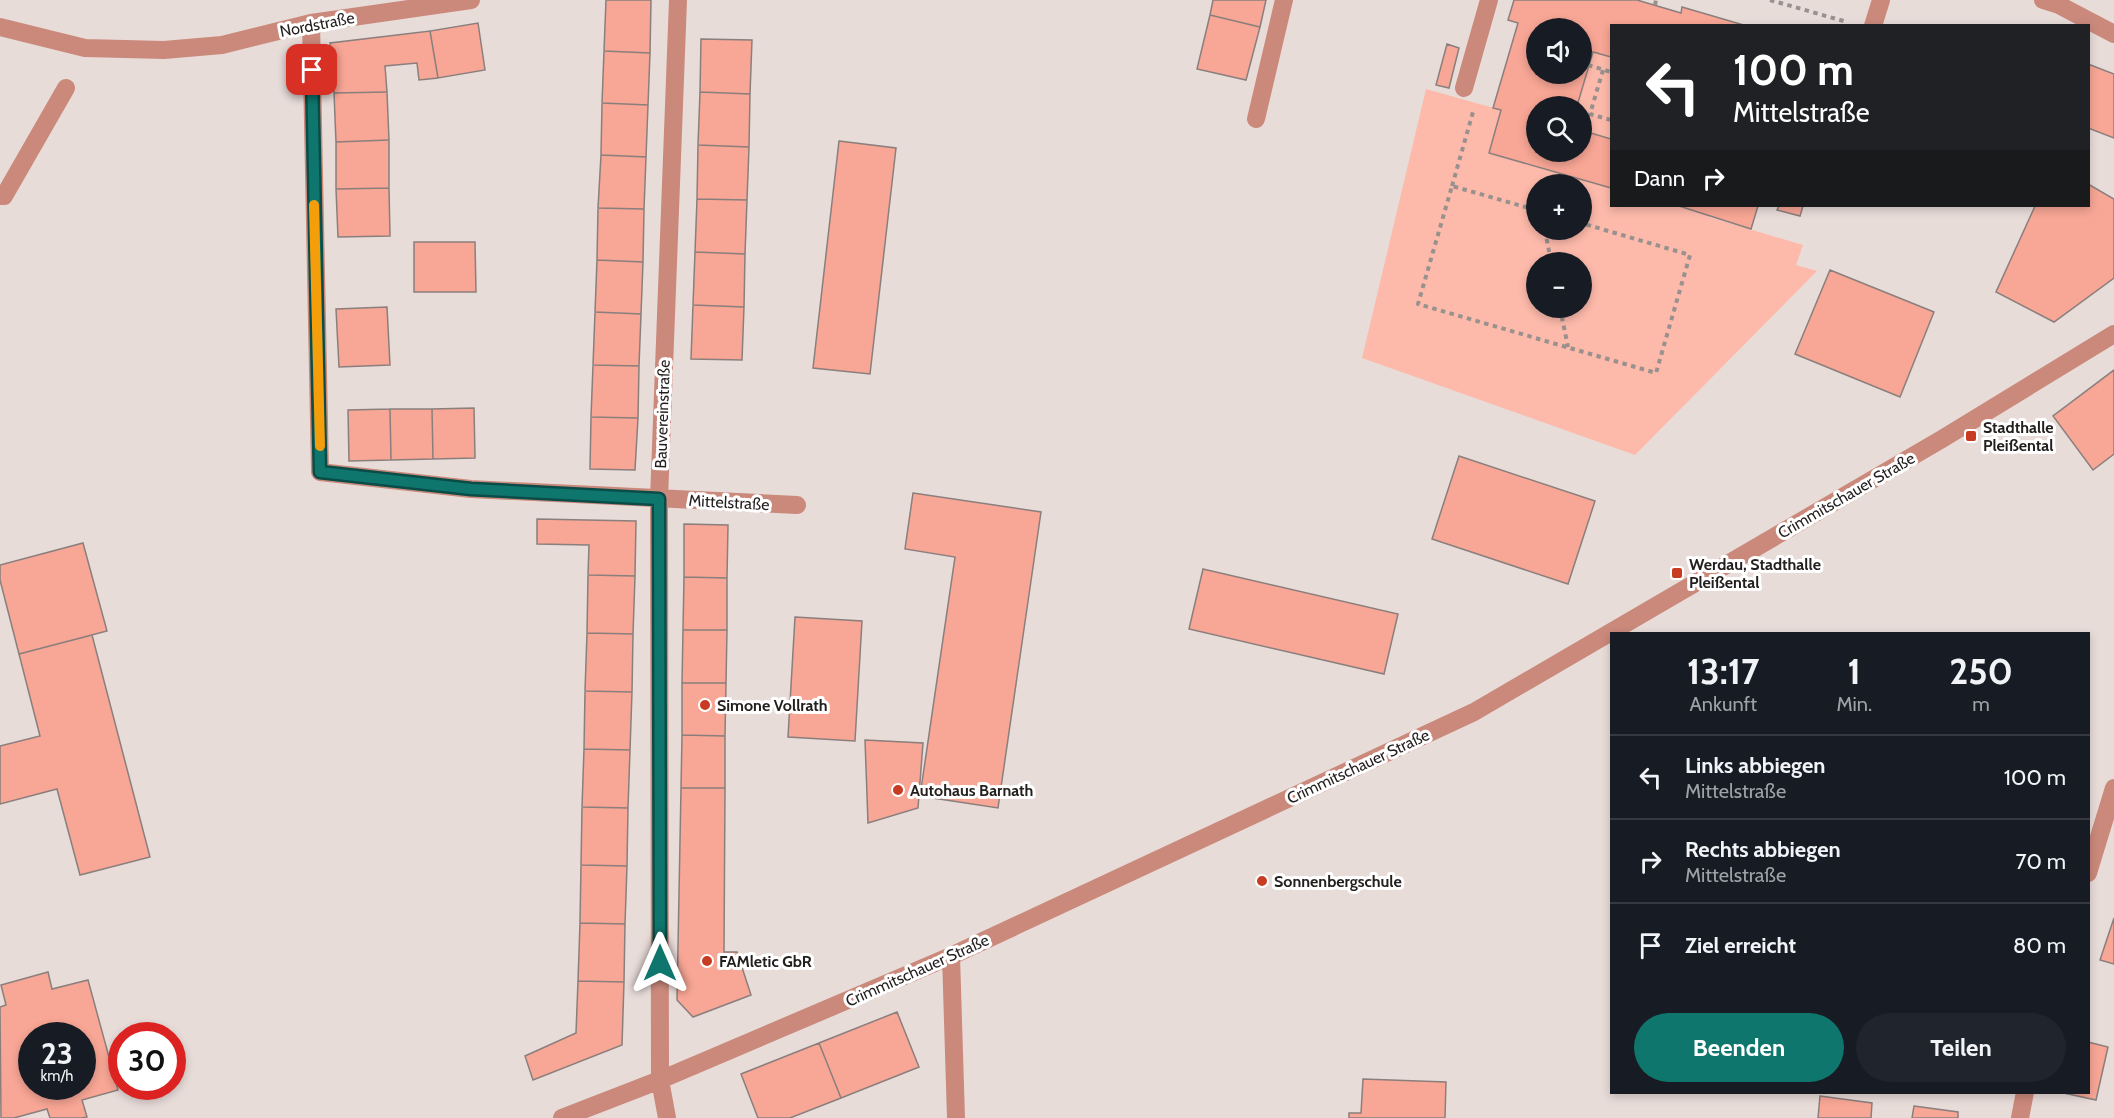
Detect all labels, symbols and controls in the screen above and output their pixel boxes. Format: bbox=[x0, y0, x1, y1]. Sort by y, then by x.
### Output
street label: Nordstraße bbox=[278, 8, 356, 41]
map controls bbox=[1526, 18, 1592, 318]
button: sound bbox=[1526, 18, 1592, 84]
pin bbox=[286, 44, 337, 95]
text: 100 m bbox=[1733, 44, 1854, 96]
icon: left bbox=[1634, 48, 1712, 126]
icon: arrive bbox=[295, 53, 328, 86]
button: search bbox=[1526, 96, 1592, 162]
text: Mittelstraße bbox=[1733, 96, 1870, 129]
icon: right bbox=[1697, 162, 1730, 195]
text: Dann bbox=[1634, 165, 1685, 192]
button: + bbox=[1526, 174, 1592, 240]
button: − bbox=[1526, 252, 1592, 318]
street label: Bauvereinstraße bbox=[651, 359, 674, 469]
place label: Stadthalle Pleißental bbox=[1983, 418, 2054, 455]
marker: Stadthalle Pleißental bbox=[1964, 429, 1978, 443]
street label: Crimmitschauer Straße bbox=[1774, 448, 1918, 542]
street label: Mittelstraße bbox=[688, 491, 770, 514]
place label: Werdau, Stadthalle Pleißental bbox=[1689, 555, 1821, 592]
marker: Werdau, Stadthalle Pleißental bbox=[1670, 566, 1684, 580]
text: 13:17 bbox=[1687, 649, 1759, 693]
text: 1 bbox=[1848, 649, 1861, 693]
text: 250 bbox=[1949, 649, 2013, 693]
text: Ankunft bbox=[1690, 692, 1757, 716]
text: Min. bbox=[1836, 692, 1872, 716]
text: m bbox=[1972, 692, 1990, 716]
place label: Simone Vollrath bbox=[717, 696, 828, 715]
marker: Simone Vollrath bbox=[698, 698, 712, 712]
street label: Crimmitschauer Straße bbox=[1284, 725, 1432, 808]
text: Links abbiegen bbox=[1685, 752, 1825, 779]
icon: left bbox=[1634, 761, 1667, 794]
text: 100 m bbox=[2004, 764, 2066, 791]
text: Mittelstraße bbox=[1685, 779, 1786, 803]
place label: Autohaus Barnath bbox=[910, 781, 1033, 800]
marker: Autohaus Barnath bbox=[891, 783, 905, 797]
text: Rechts abbiegen bbox=[1685, 836, 1841, 863]
icon: right bbox=[1634, 845, 1667, 878]
text: 70 m bbox=[2016, 848, 2066, 875]
text: Mittelstraße bbox=[1685, 863, 1786, 887]
place label: Sonnenbergschule bbox=[1274, 872, 1402, 891]
marker: Sonnenbergschule bbox=[1255, 874, 1269, 888]
icon: arrive bbox=[1634, 929, 1667, 962]
street label: Crimmitschauer Straße bbox=[843, 930, 992, 1011]
position arrow bbox=[628, 931, 692, 995]
text: Ziel erreicht bbox=[1685, 932, 1796, 959]
text: 80 m bbox=[2013, 932, 2066, 959]
place label: FAMletic GbR bbox=[719, 952, 812, 971]
marker: FAMletic GbR bbox=[700, 954, 714, 968]
button: Beenden bbox=[1634, 1013, 1844, 1082]
button: Teilen bbox=[1856, 1013, 2066, 1082]
speed limit sign: 30 bbox=[108, 1022, 186, 1100]
text: 23 bbox=[41, 1035, 73, 1072]
text: km/h bbox=[41, 1067, 73, 1085]

